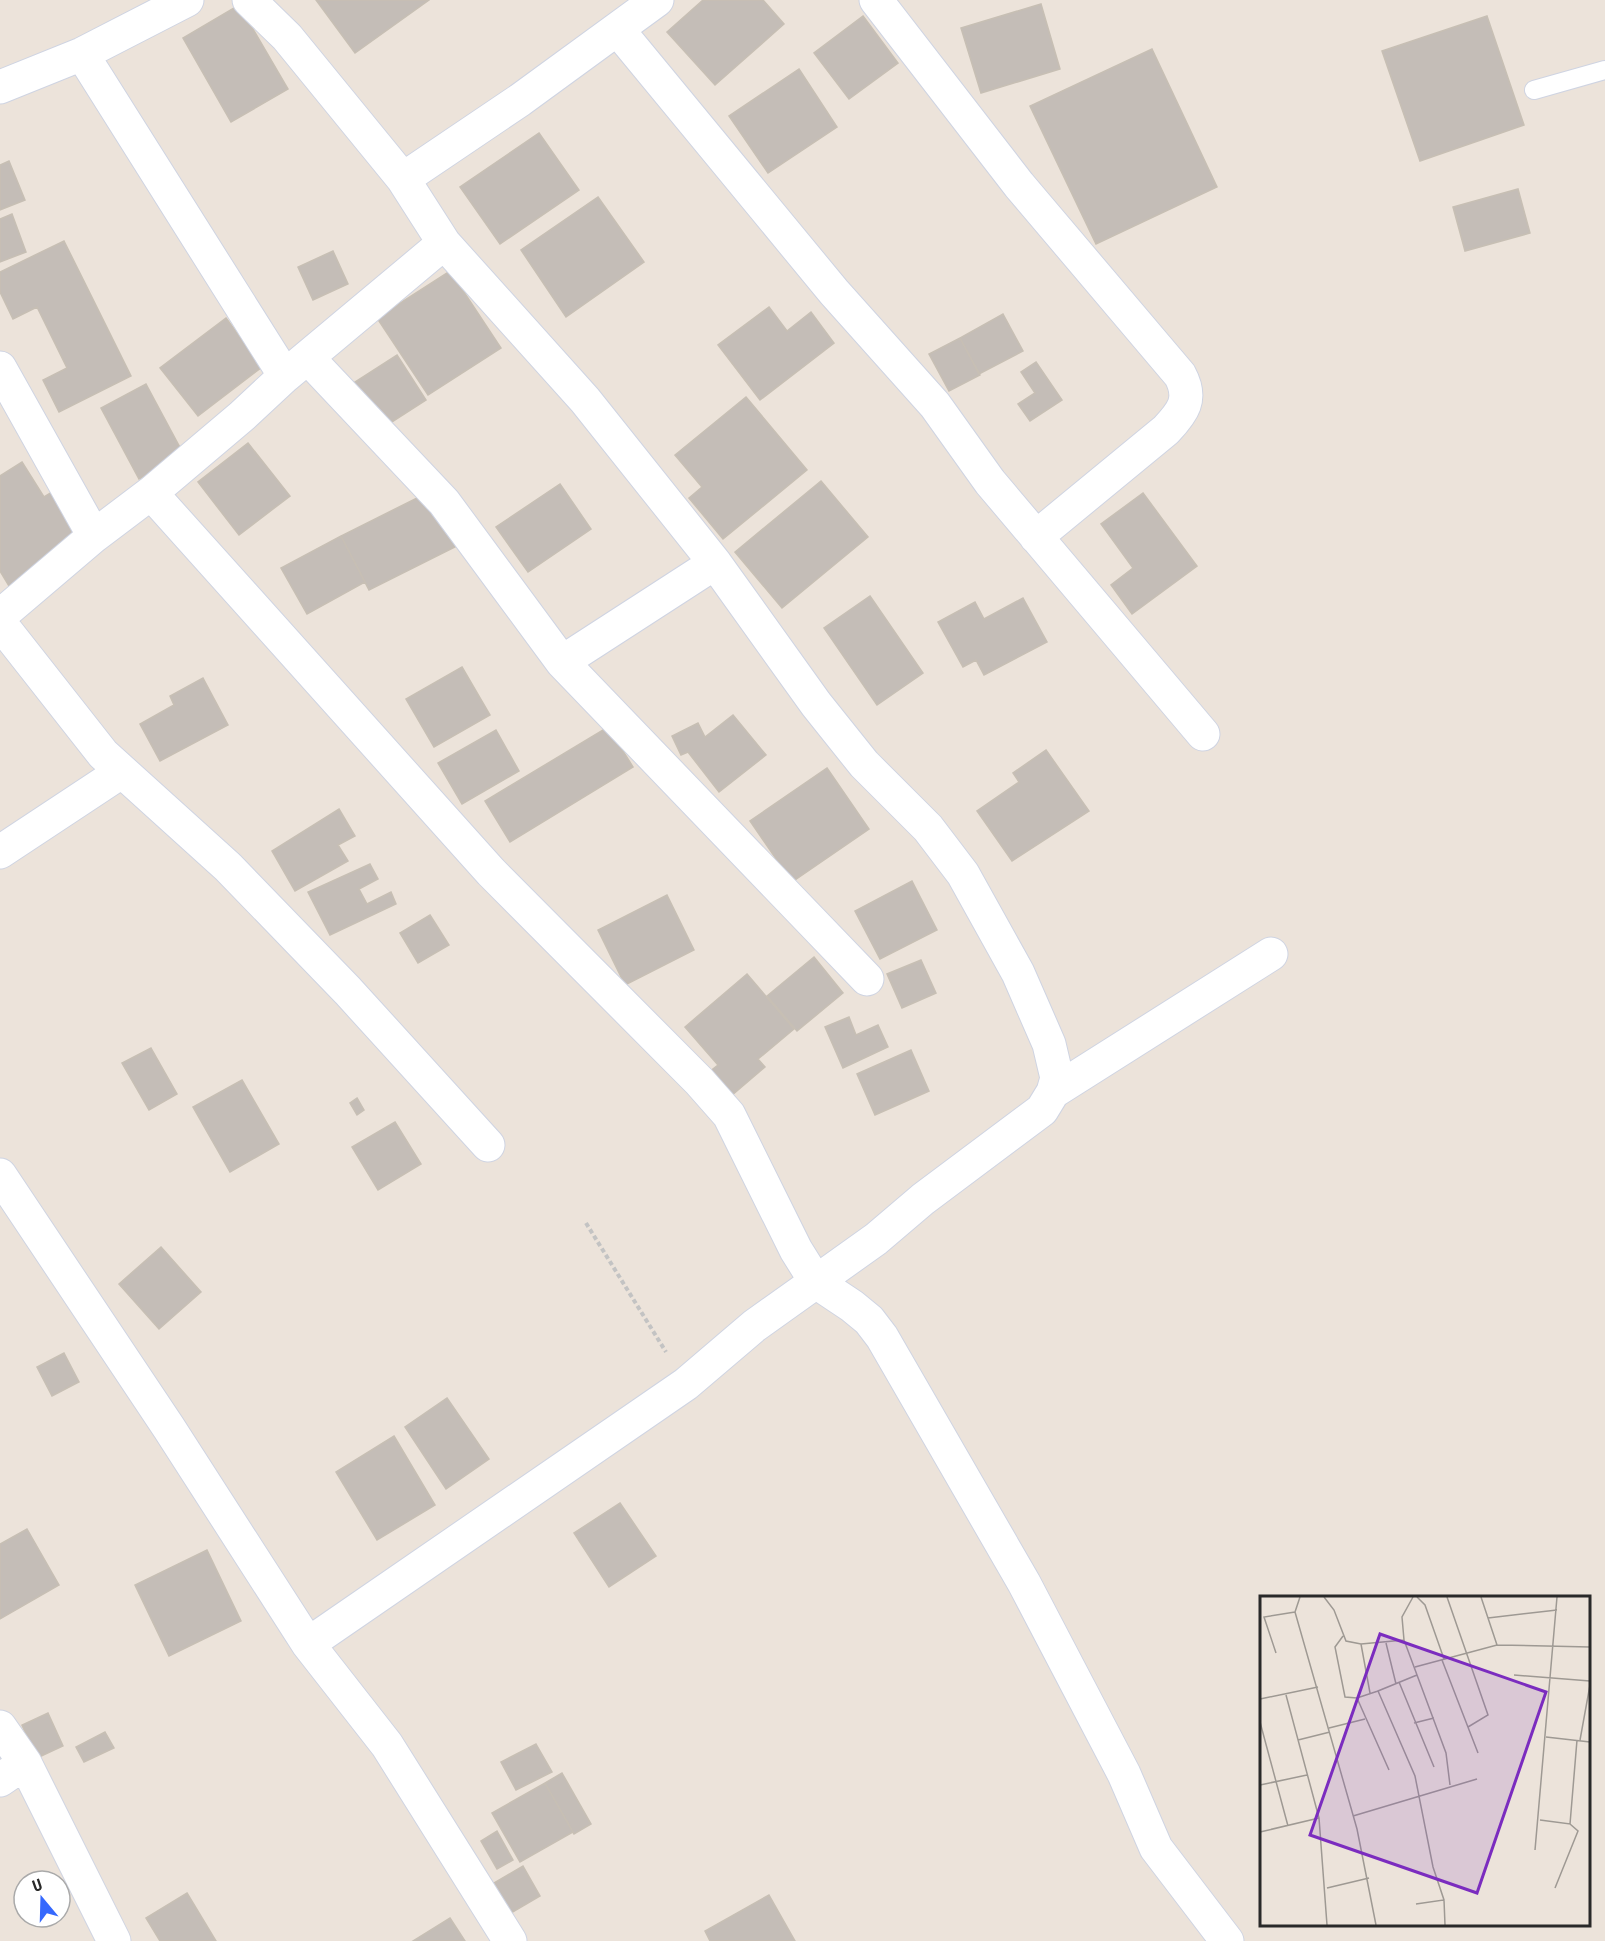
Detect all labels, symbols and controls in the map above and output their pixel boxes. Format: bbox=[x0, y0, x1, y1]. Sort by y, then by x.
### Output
inset map bbox=[1260, 1596, 1590, 1926]
north arrow bbox=[12, 1869, 72, 1929]
text: U bbox=[30, 1875, 45, 1896]

